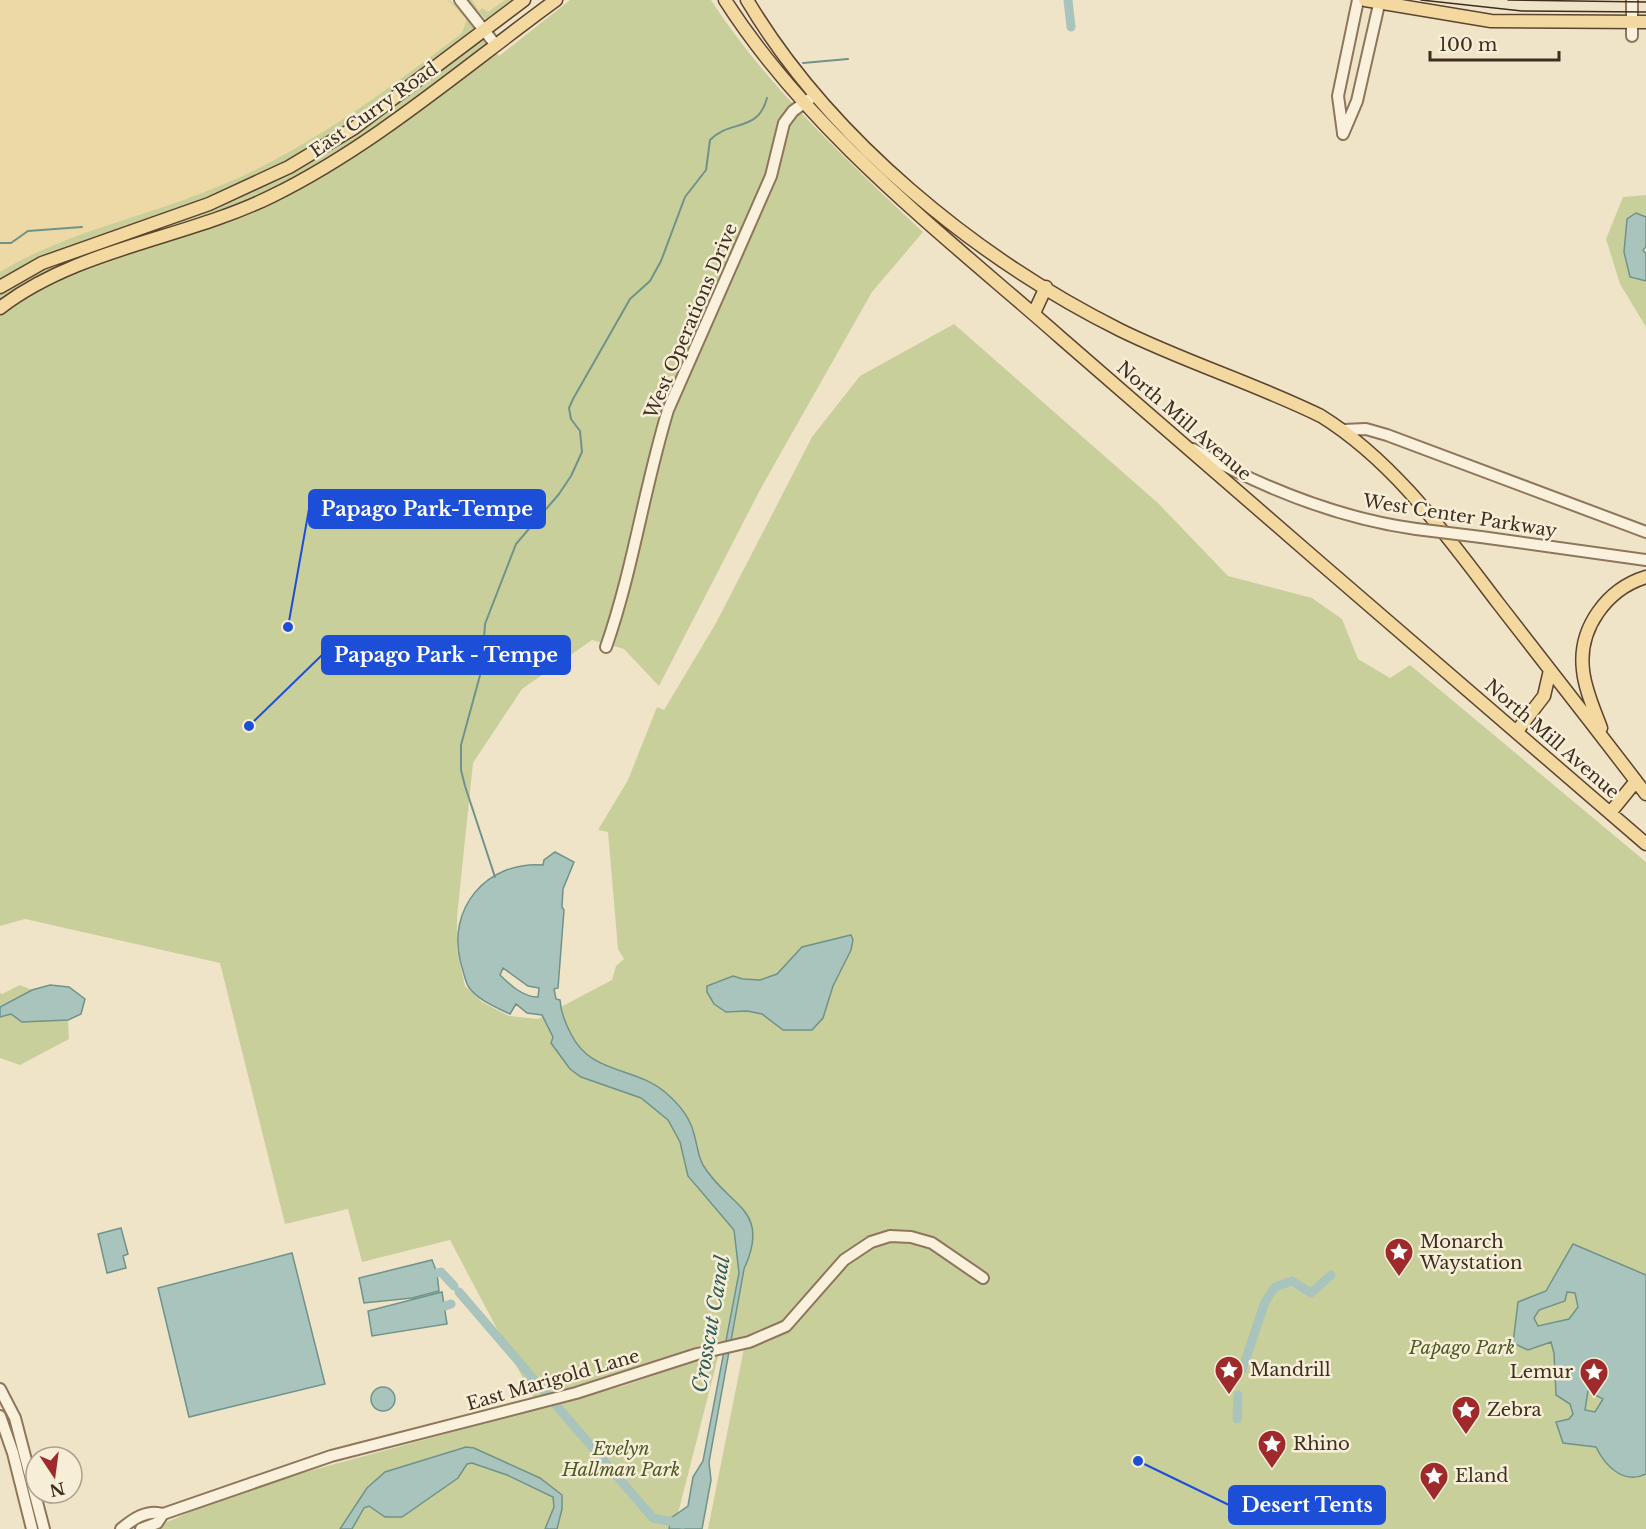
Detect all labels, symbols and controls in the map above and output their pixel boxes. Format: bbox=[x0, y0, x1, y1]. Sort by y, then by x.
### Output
scale bar bbox=[1430, 24, 1559, 62]
text: 100 m bbox=[1439, 34, 1497, 56]
street label: East Curry Road bbox=[306, 58, 442, 162]
street label: West Operations Drive bbox=[639, 220, 742, 423]
street label: North Mill Avenue bbox=[1112, 357, 1256, 485]
callout: Papago Park-Tempe bbox=[309, 490, 545, 528]
street label: West Center Parkway bbox=[1361, 490, 1559, 542]
text: Papago Park-Tempe bbox=[321, 497, 533, 521]
callout: Papago Park - Tempe bbox=[322, 636, 570, 674]
text: Papago Park - Tempe bbox=[334, 643, 558, 667]
street label: North Mill Avenue bbox=[1480, 675, 1624, 803]
place label: Monarch Waystation bbox=[1419, 1231, 1522, 1274]
place icon: Monarch Waystation bbox=[1383, 1236, 1415, 1278]
water label: Crosscut Canal bbox=[687, 1253, 735, 1394]
park label: Papago Park bbox=[1408, 1337, 1515, 1359]
street label: East Marigold Lane bbox=[464, 1345, 642, 1415]
place icon: Mandrill bbox=[1213, 1354, 1245, 1396]
place icon: Lemur bbox=[1578, 1356, 1610, 1398]
place label: Mandrill bbox=[1250, 1359, 1331, 1381]
place label: Lemur bbox=[1510, 1361, 1573, 1383]
place icon: Zebra bbox=[1450, 1394, 1482, 1436]
place label: Zebra bbox=[1487, 1399, 1542, 1421]
place icon: Rhino bbox=[1256, 1428, 1288, 1470]
place label: Rhino bbox=[1293, 1433, 1350, 1455]
park label: Evelyn Hallman Park bbox=[561, 1438, 680, 1481]
north arrow bbox=[24, 1445, 84, 1505]
place icon: Eland bbox=[1418, 1460, 1450, 1502]
place label: Eland bbox=[1455, 1465, 1508, 1487]
text: N bbox=[48, 1478, 67, 1501]
callout: Desert Tents bbox=[1229, 1486, 1385, 1524]
text: Desert Tents bbox=[1241, 1493, 1373, 1517]

